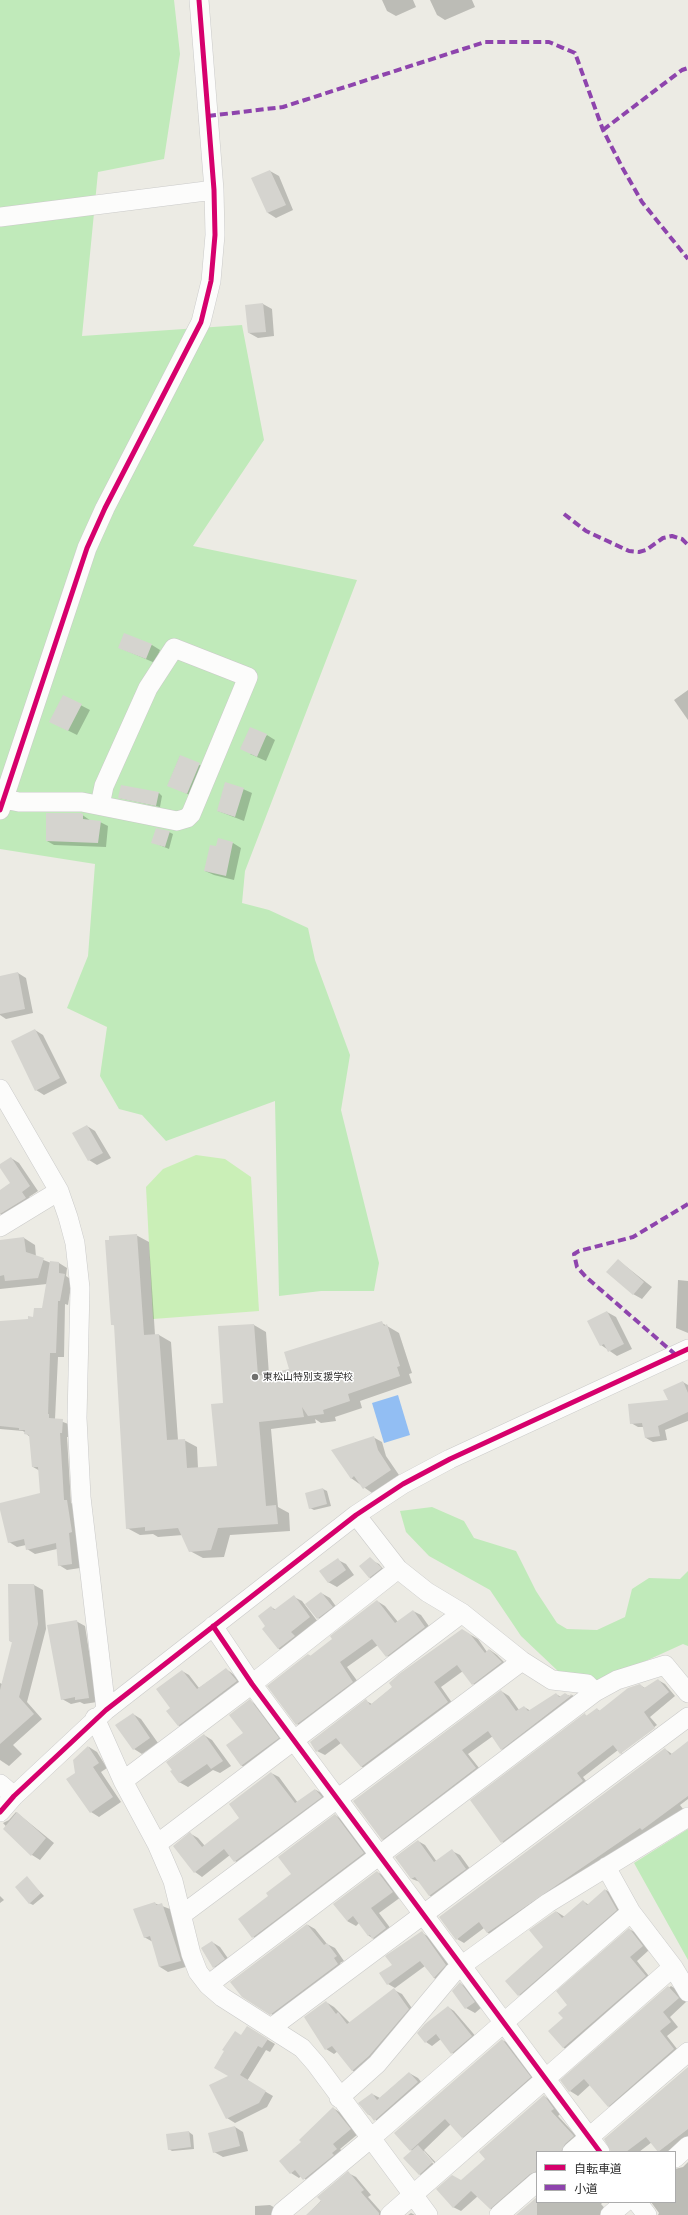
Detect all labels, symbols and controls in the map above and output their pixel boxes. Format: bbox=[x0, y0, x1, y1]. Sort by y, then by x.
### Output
place label: 東松山特別支援学校 bbox=[263, 1371, 353, 1383]
marker: 東松山特別支援学校 bbox=[250, 1372, 260, 1382]
legend bbox=[536, 2151, 676, 2203]
text: 自転車道 bbox=[574, 2162, 622, 2176]
text: 小道 bbox=[574, 2182, 598, 2196]

